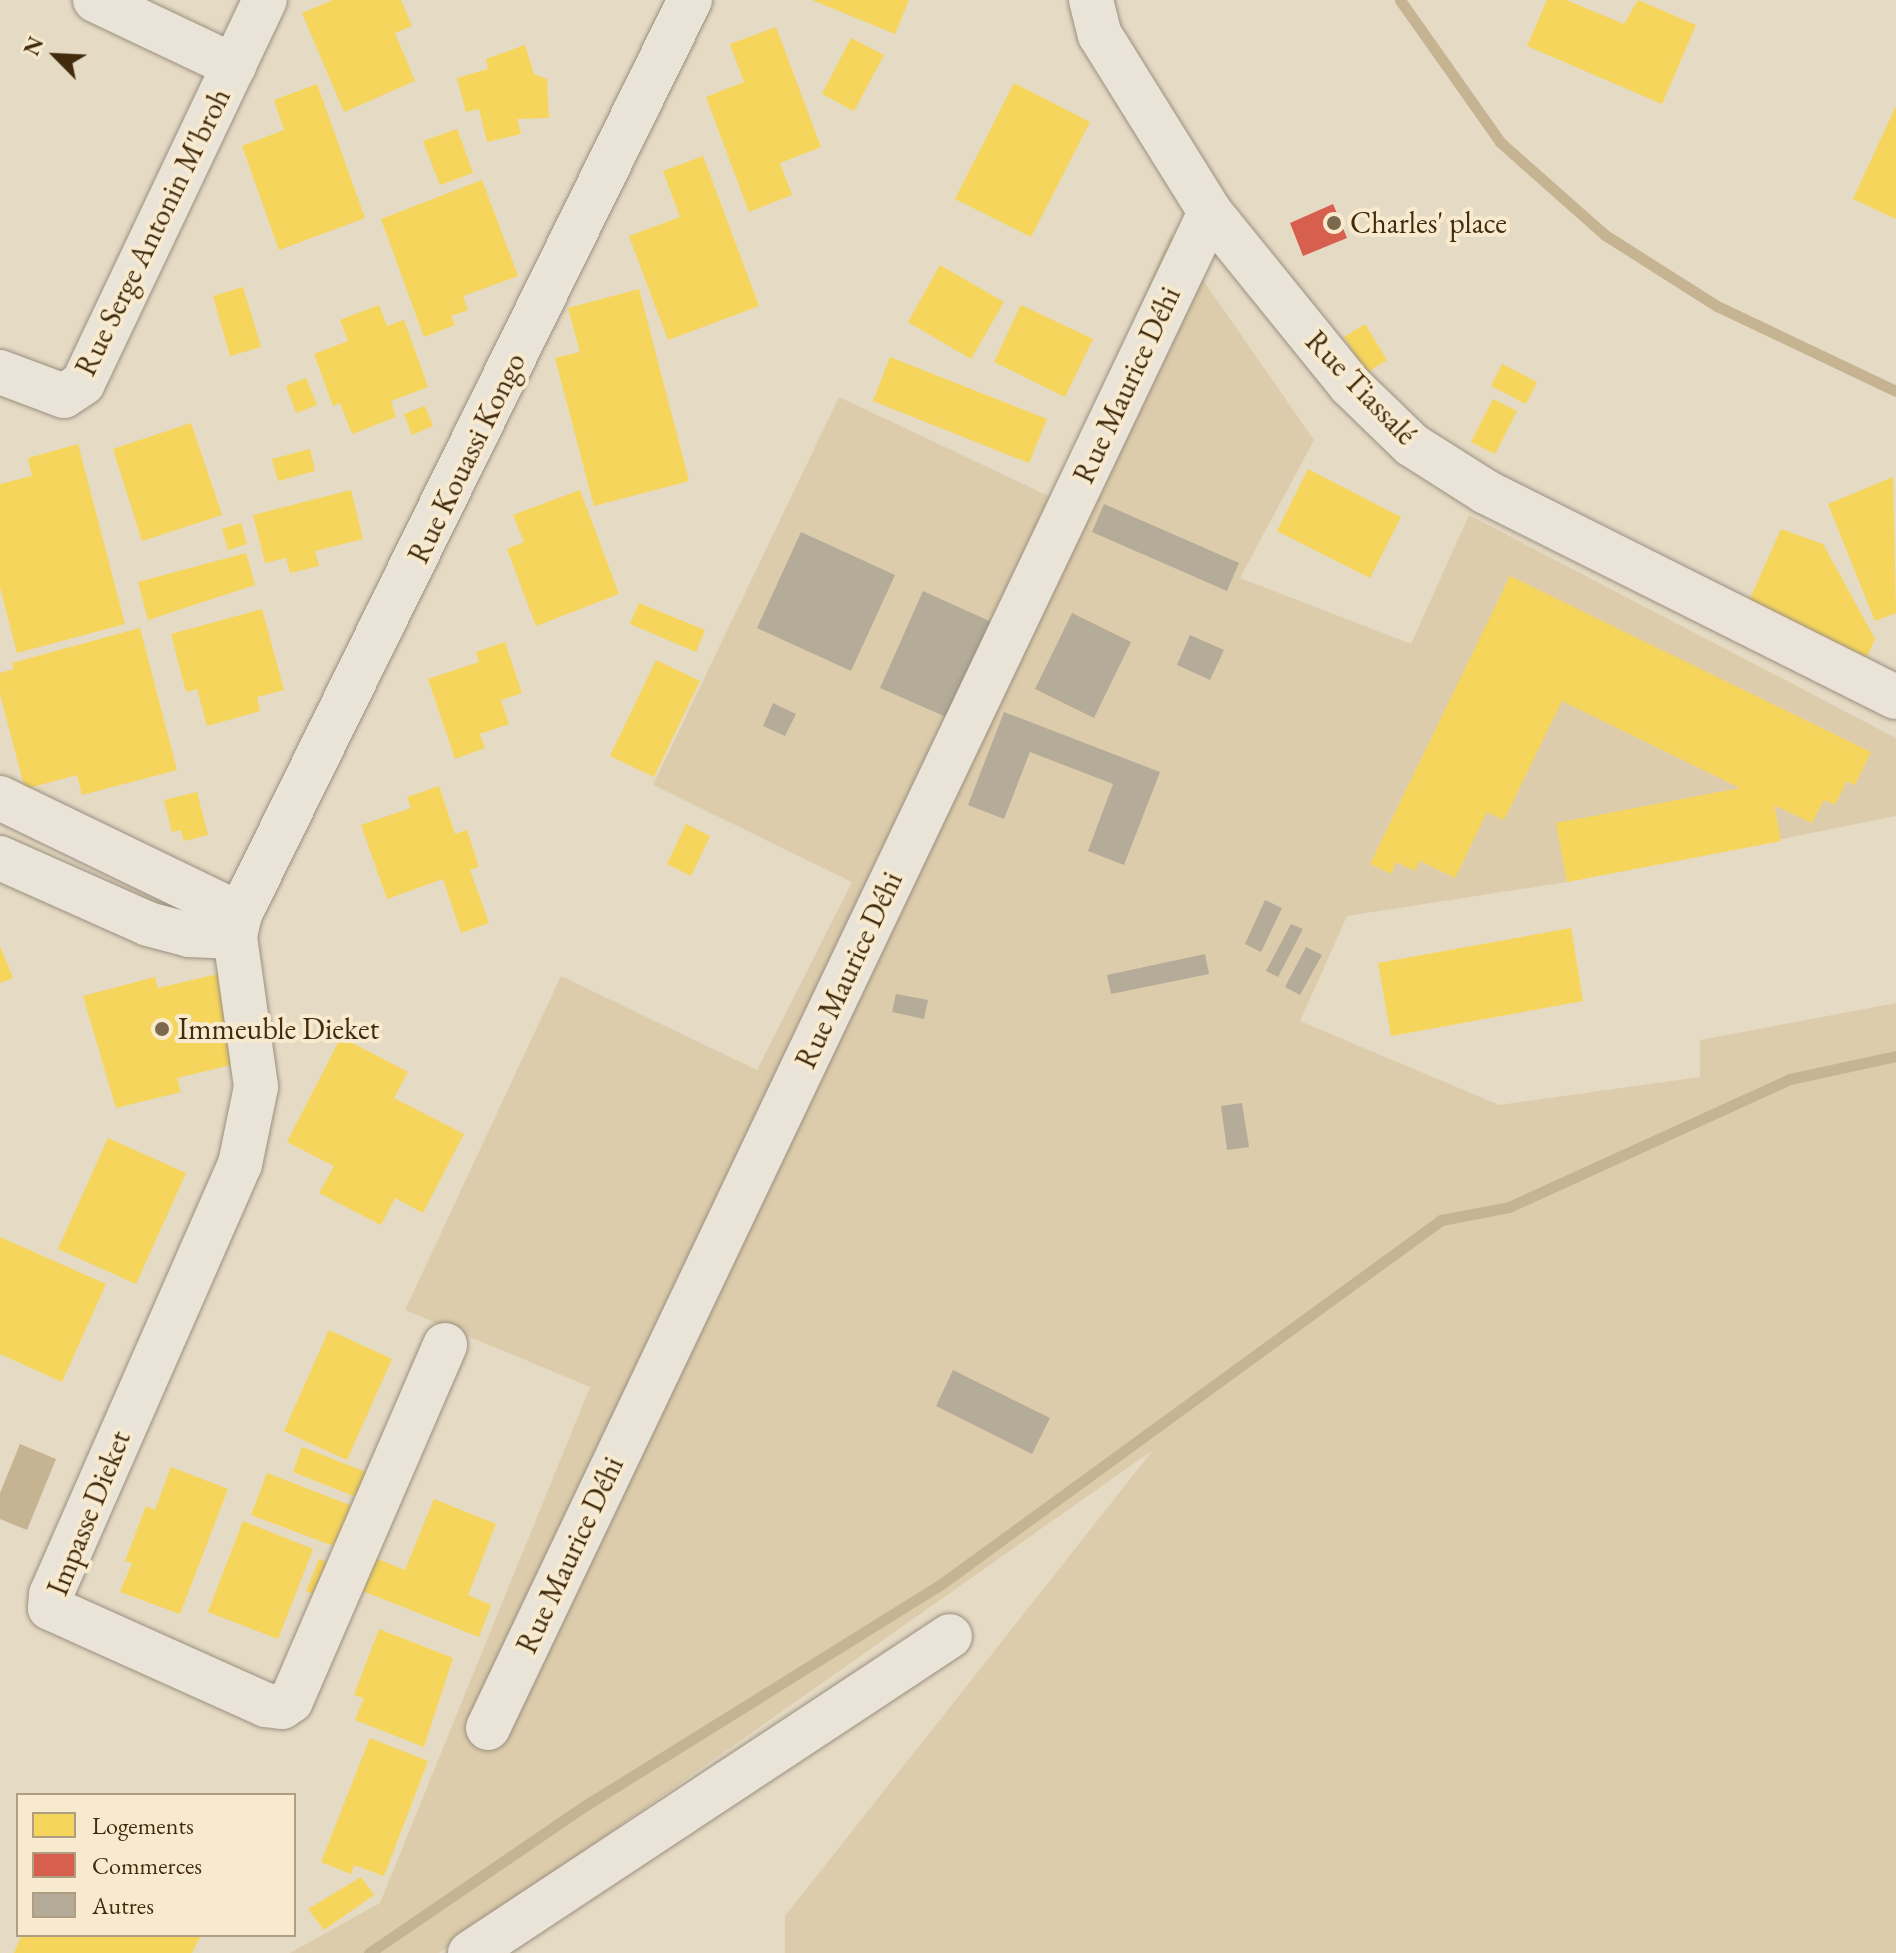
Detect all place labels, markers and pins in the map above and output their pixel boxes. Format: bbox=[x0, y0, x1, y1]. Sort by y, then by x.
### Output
place label: Charles' place bbox=[1350, 205, 1507, 241]
marker: Charles' place bbox=[1325, 214, 1343, 232]
place label: Immeuble Dieket bbox=[178, 1011, 379, 1047]
marker: Immeuble Dieket bbox=[153, 1020, 171, 1038]

